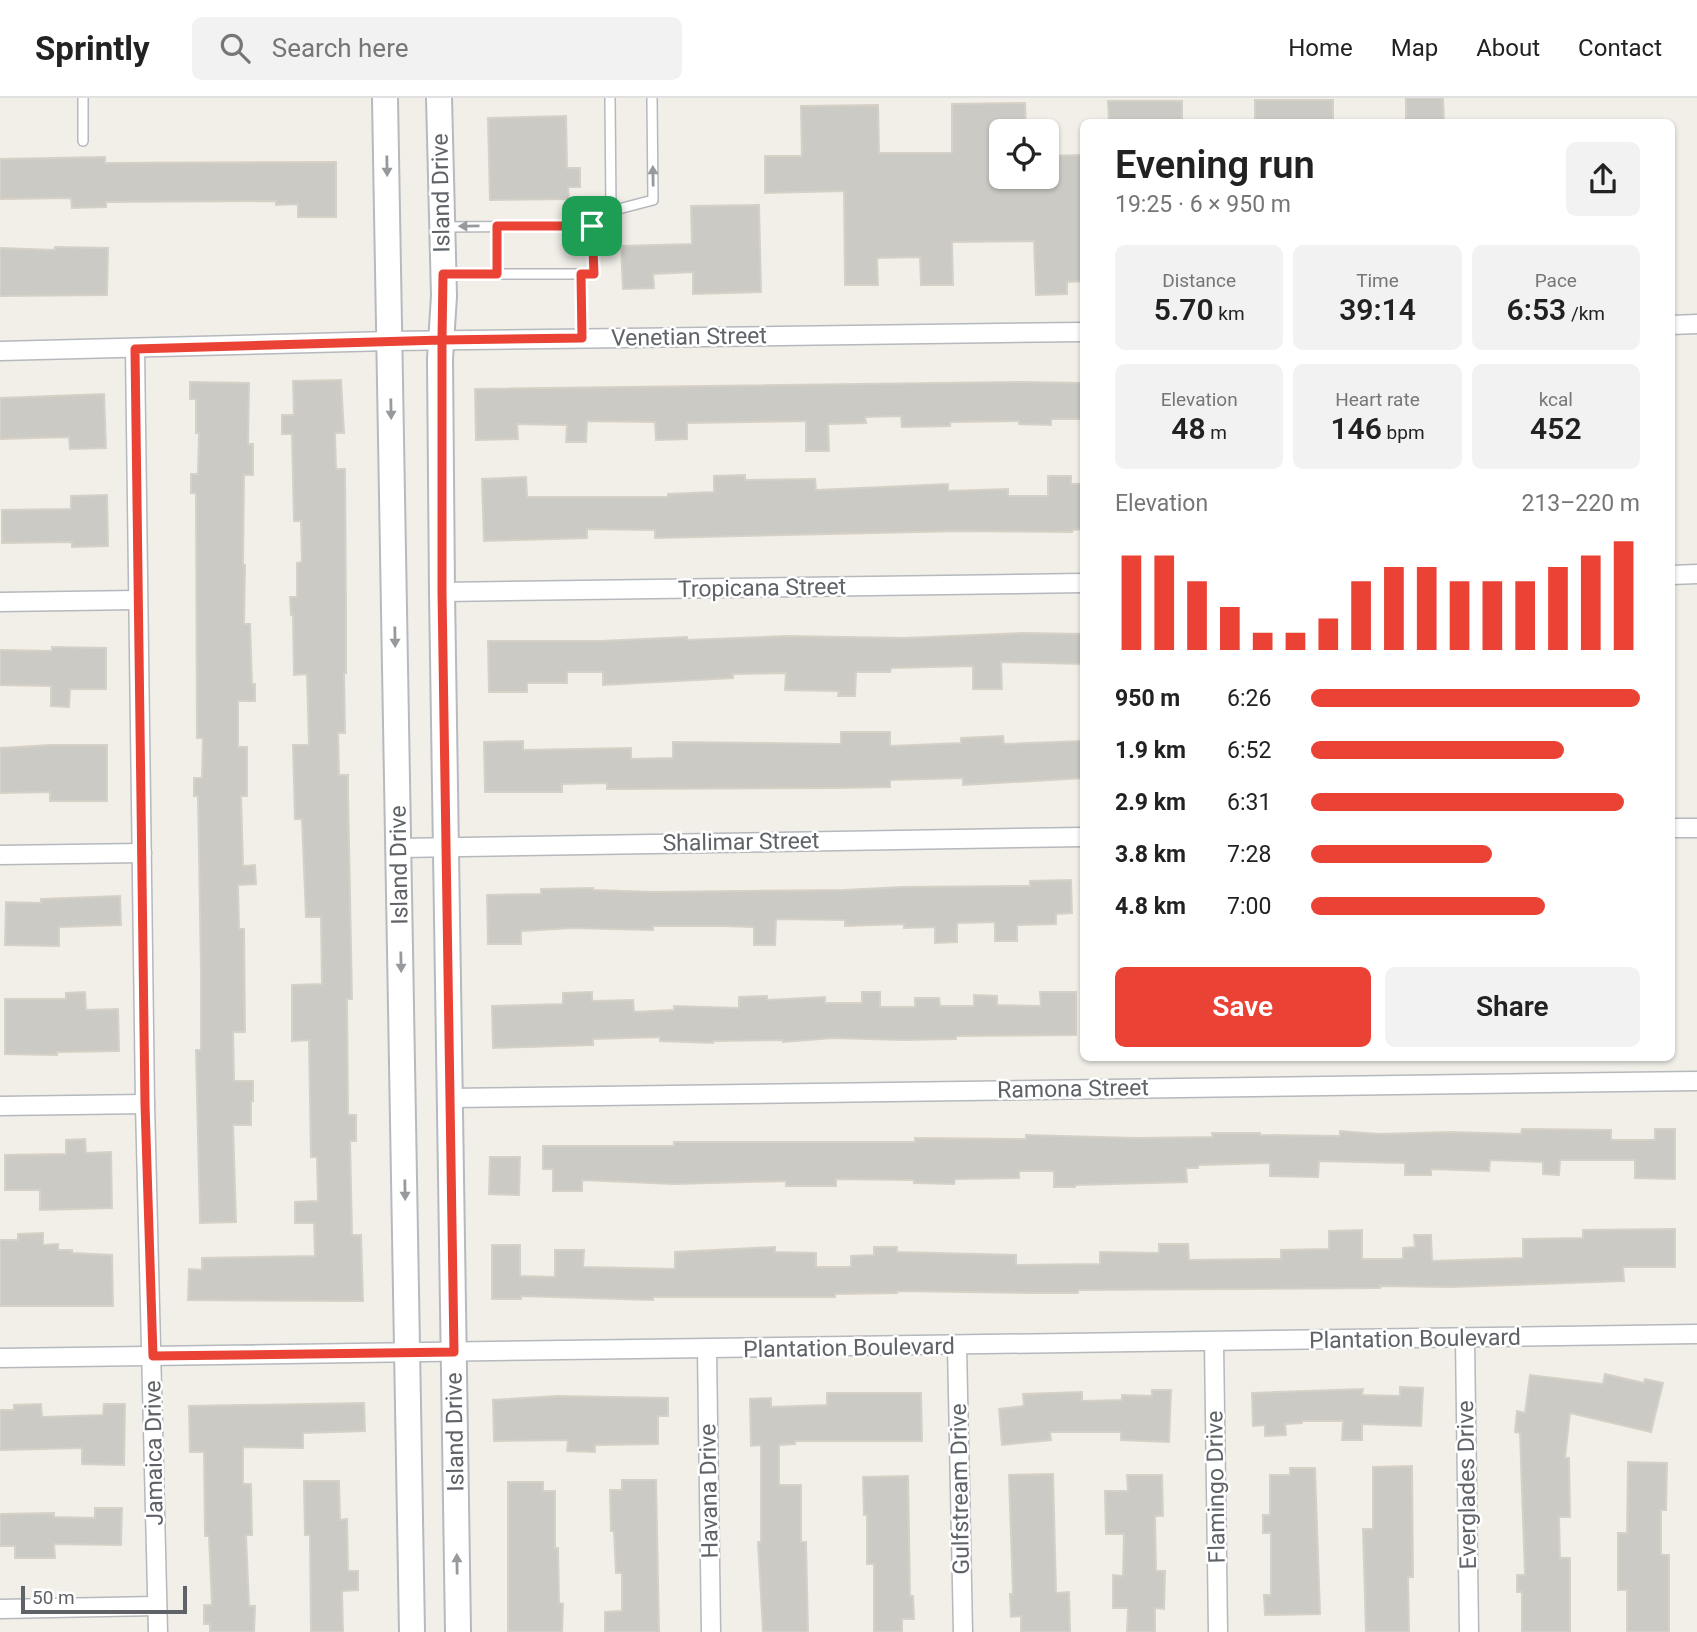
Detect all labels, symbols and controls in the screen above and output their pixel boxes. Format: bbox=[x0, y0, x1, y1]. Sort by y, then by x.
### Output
search box bbox=[192, 17, 682, 80]
text: Sprintly bbox=[35, 29, 150, 68]
icon: search bbox=[216, 29, 254, 67]
text: Search here bbox=[272, 33, 409, 63]
text: Home bbox=[1288, 34, 1353, 62]
text: Map bbox=[1391, 34, 1438, 62]
text: About bbox=[1476, 34, 1540, 62]
text: Contact bbox=[1578, 34, 1662, 62]
map controls bbox=[989, 119, 1059, 189]
button: locate bbox=[989, 119, 1059, 189]
street label: Island Drive bbox=[426, 133, 456, 253]
button: share bbox=[1566, 142, 1640, 216]
text: Evening run bbox=[1115, 143, 1315, 187]
one-way arrow bbox=[381, 155, 393, 177]
one-way arrow bbox=[647, 164, 659, 186]
text: 19:25 · 6 × 950 m bbox=[1115, 191, 1291, 218]
pin bbox=[562, 196, 622, 256]
icon: arrive bbox=[573, 207, 611, 245]
one-way arrow bbox=[458, 220, 480, 232]
text: Distance bbox=[1162, 269, 1236, 292]
text: Time bbox=[1356, 269, 1399, 292]
text: Pace bbox=[1535, 269, 1577, 292]
text: 5.70 bbox=[1154, 292, 1214, 327]
text: 39:14 bbox=[1339, 292, 1416, 327]
text: 6:53 bbox=[1507, 292, 1566, 327]
text: km bbox=[1214, 302, 1245, 325]
text: /km bbox=[1566, 302, 1605, 325]
street label: Venetian Street bbox=[611, 322, 767, 352]
text: Elevation bbox=[1161, 388, 1238, 411]
text: Heart rate bbox=[1335, 388, 1420, 411]
text: kcal bbox=[1539, 388, 1573, 411]
one-way arrow bbox=[386, 399, 397, 421]
text: 48 bbox=[1171, 411, 1206, 446]
text: 146 bbox=[1330, 411, 1382, 446]
text: 452 bbox=[1530, 411, 1582, 446]
text: m bbox=[1206, 421, 1227, 444]
text: bpm bbox=[1382, 421, 1425, 444]
text: Elevation bbox=[1115, 490, 1208, 517]
text: 213–220 m bbox=[1521, 490, 1640, 517]
street label: Tropicana Street bbox=[678, 573, 846, 603]
one-way arrow bbox=[389, 626, 401, 648]
text: 950 m bbox=[1115, 685, 1180, 712]
text: 6:26 bbox=[1227, 685, 1271, 712]
text: 1.9 km bbox=[1115, 737, 1186, 764]
text: 6:52 bbox=[1227, 737, 1271, 764]
text: 2.9 km bbox=[1115, 789, 1186, 816]
text: 6:31 bbox=[1227, 789, 1271, 816]
street label: Island Drive bbox=[384, 805, 414, 925]
street label: Shalimar Street bbox=[662, 827, 820, 857]
text: 3.8 km bbox=[1115, 841, 1186, 868]
text: 7:28 bbox=[1227, 841, 1271, 868]
text: 4.8 km bbox=[1115, 893, 1186, 920]
text: 7:00 bbox=[1227, 893, 1271, 920]
one-way arrow bbox=[395, 952, 407, 974]
button: Save bbox=[1115, 967, 1371, 1047]
button: Share bbox=[1385, 967, 1640, 1047]
street label: Ramona Street bbox=[997, 1074, 1149, 1104]
one-way arrow bbox=[399, 1179, 411, 1201]
street label: Plantation Boulevard bbox=[1309, 1324, 1521, 1354]
street label: Plantation Boulevard bbox=[743, 1333, 955, 1363]
street label: Island Drive bbox=[440, 1372, 470, 1492]
street label: Jamaica Drive bbox=[139, 1380, 169, 1526]
street label: Everglades Drive bbox=[1452, 1400, 1482, 1570]
street label: Gulfstream Drive bbox=[945, 1403, 975, 1575]
street label: Flamingo Drive bbox=[1201, 1410, 1231, 1564]
street label: Havana Drive bbox=[694, 1423, 724, 1559]
one-way arrow bbox=[451, 1553, 463, 1575]
scale bar bbox=[21, 1583, 187, 1615]
text: 50 m bbox=[32, 1586, 75, 1609]

